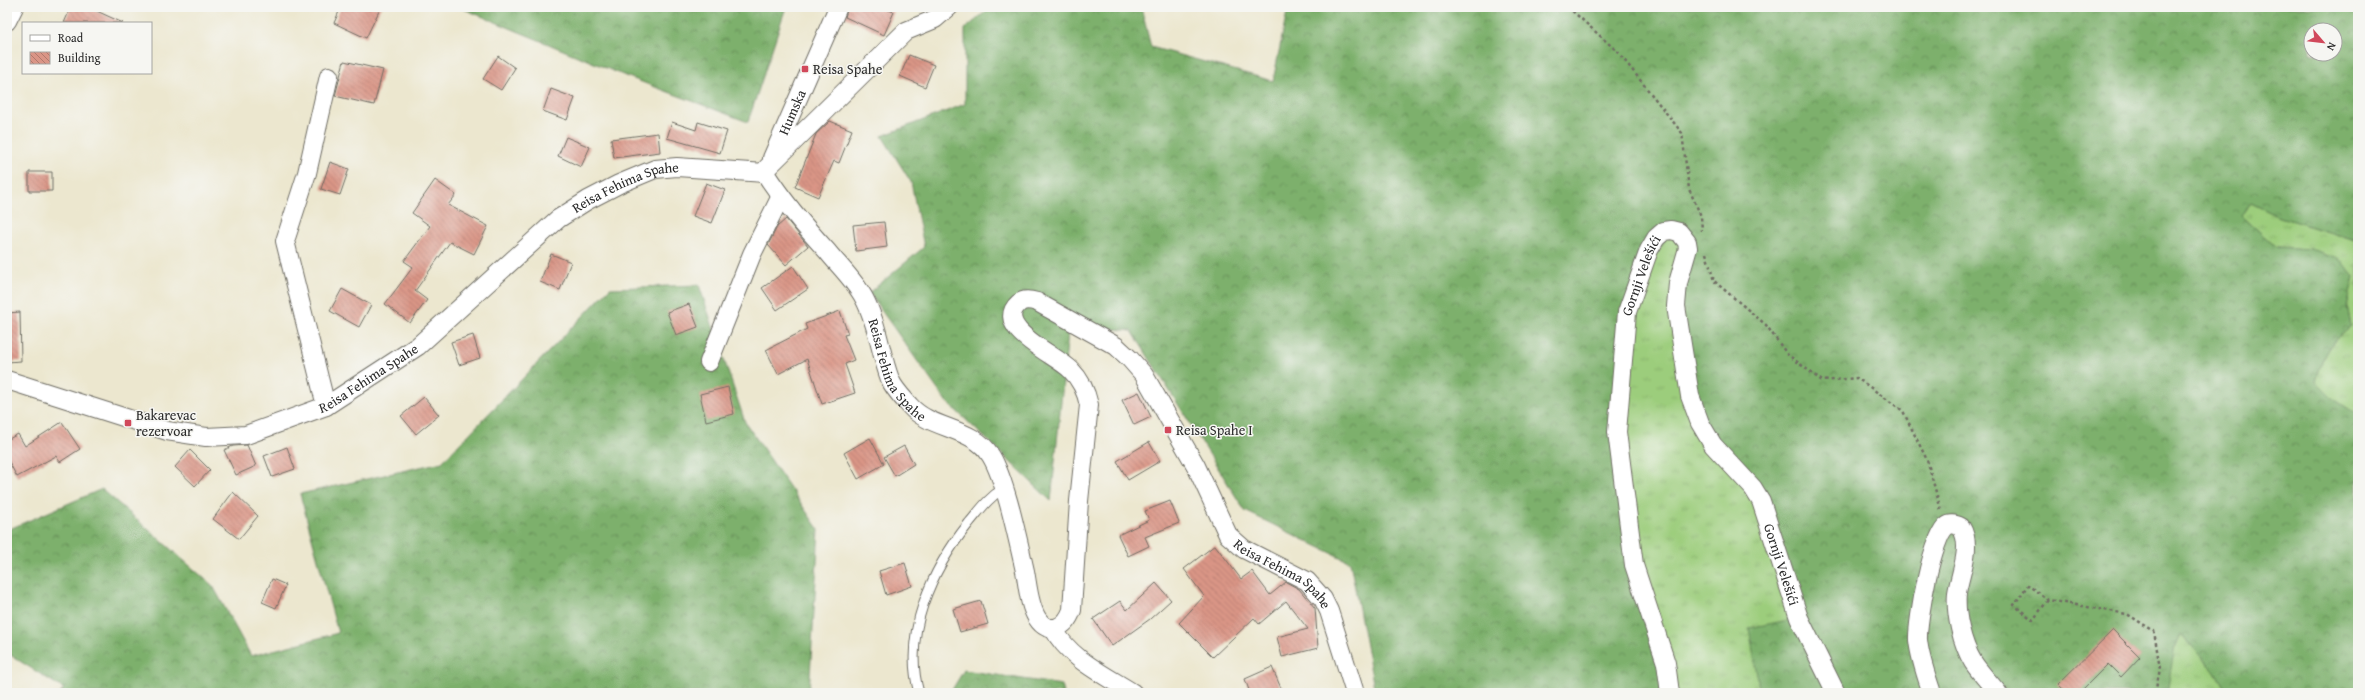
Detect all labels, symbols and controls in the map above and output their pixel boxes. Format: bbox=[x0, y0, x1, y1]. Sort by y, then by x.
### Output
legend bbox=[22, 22, 152, 74]
north arrow bbox=[2303, 22, 2343, 62]
text: Road bbox=[58, 29, 84, 46]
text: N bbox=[2323, 40, 2341, 54]
text: Building bbox=[58, 49, 101, 66]
place label: Reisa Spahe bbox=[813, 59, 883, 79]
marker: Reisa Spahe bbox=[800, 64, 810, 74]
street label: Humska bbox=[773, 86, 811, 138]
street label: Reisa Fehima Spahe bbox=[568, 157, 680, 218]
street label: Gornji Velešići bbox=[1616, 231, 1666, 318]
street label: Reisa Fehima Spahe bbox=[863, 316, 930, 426]
street label: Reisa Fehima Spahe bbox=[316, 338, 422, 418]
place label: Bakarevac rezervoar bbox=[136, 405, 196, 441]
marker: Bakarevac rezervoar bbox=[123, 418, 133, 428]
place label: Reisa Spahe I bbox=[1176, 420, 1253, 440]
marker: Reisa Spahe I bbox=[1163, 425, 1173, 435]
street label: Gornji Velešići bbox=[1759, 521, 1804, 608]
street label: Reisa Fehima Spahe bbox=[1229, 534, 1336, 612]

